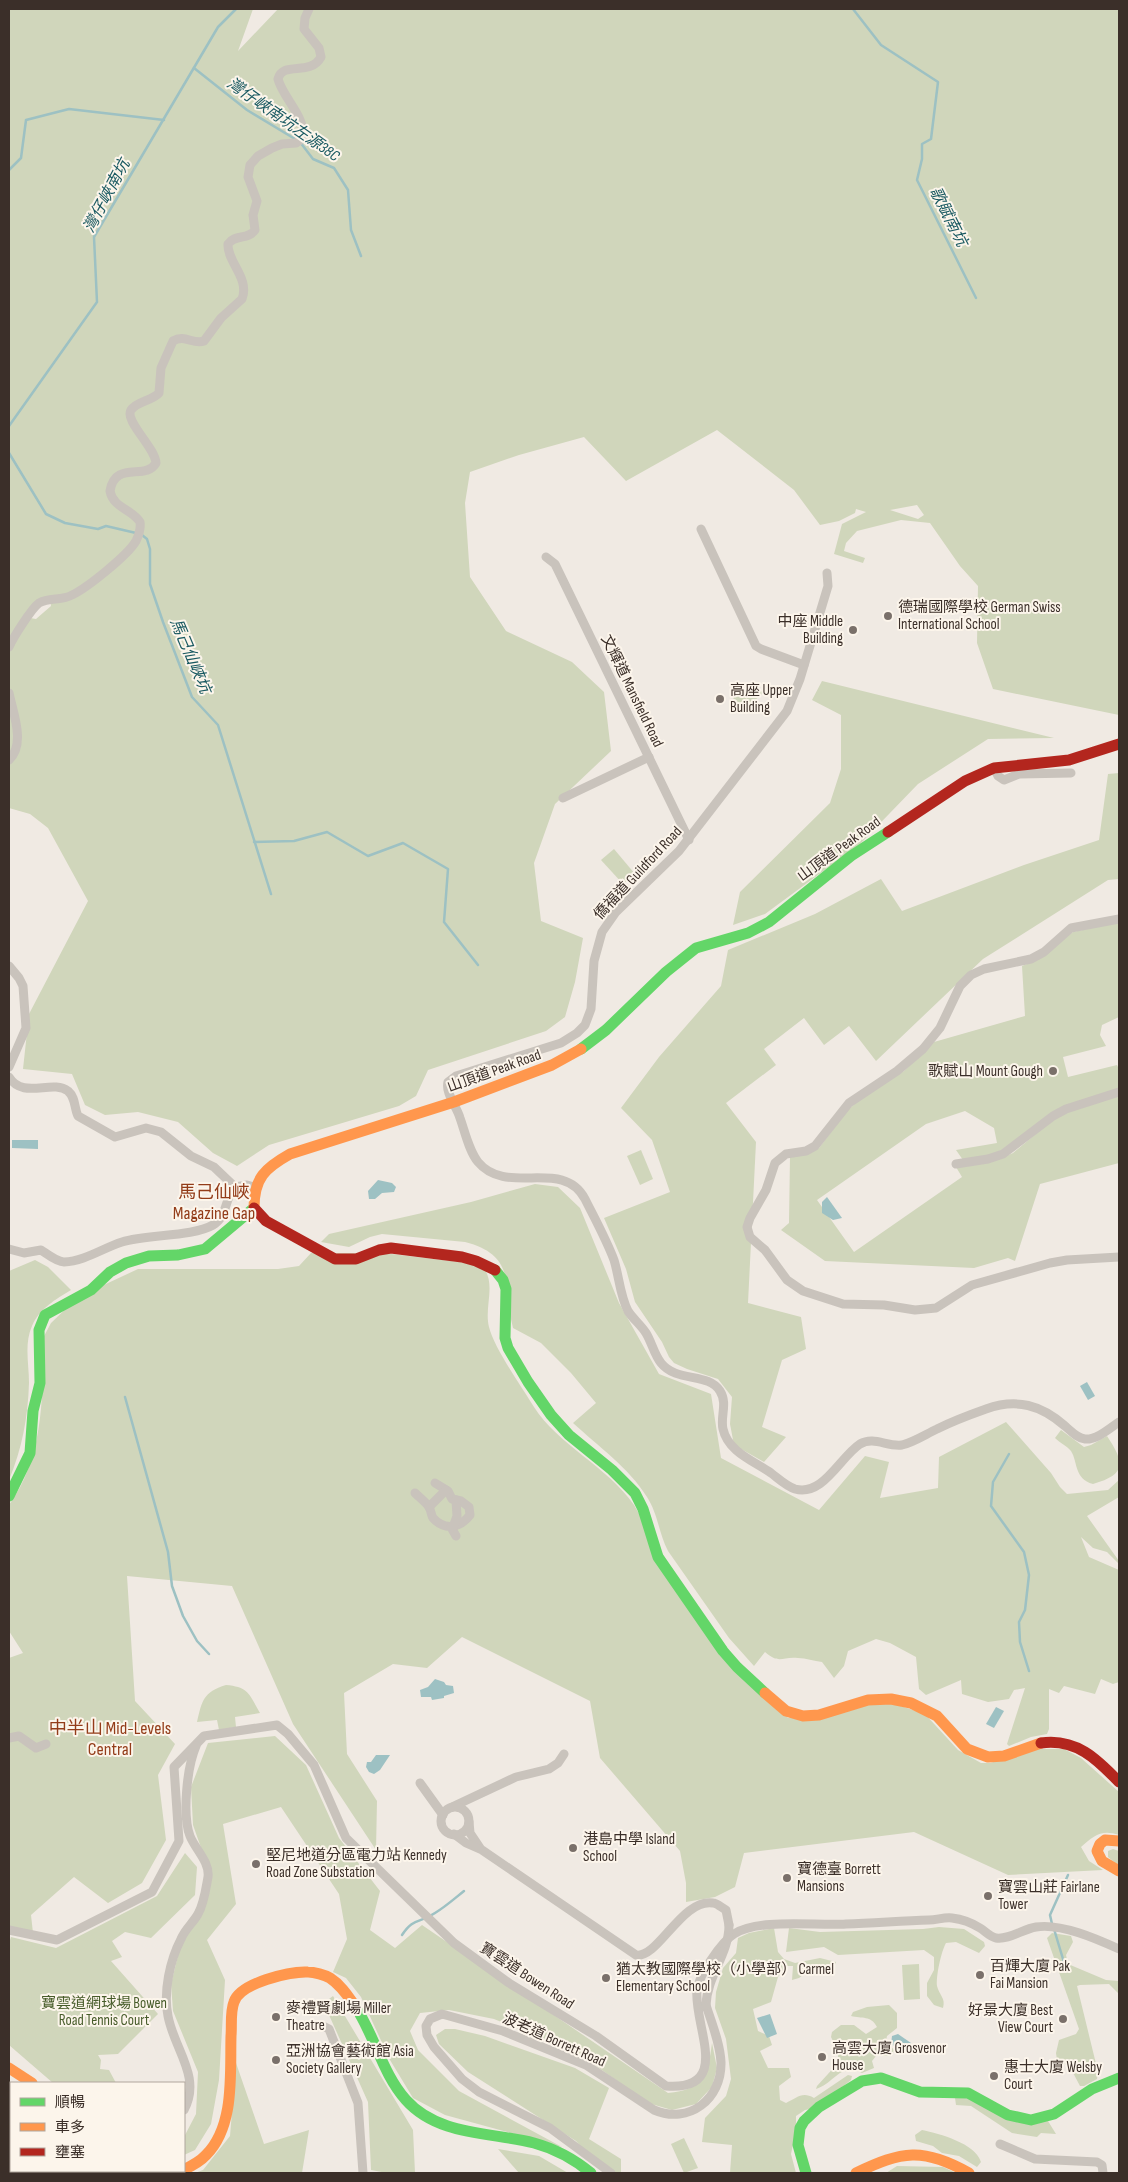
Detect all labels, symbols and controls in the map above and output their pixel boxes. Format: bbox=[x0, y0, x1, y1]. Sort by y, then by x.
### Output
water label: 灣仔峽南坑左源38C bbox=[223, 74, 343, 166]
water label: 灣仔峽南坑 bbox=[80, 154, 135, 236]
water label: 歌賦南坑 bbox=[925, 184, 972, 252]
place label: 德瑞國際學校 German Swiss International School bbox=[898, 598, 1061, 634]
marker: 德瑞國際學校 German Swiss International School bbox=[882, 610, 894, 622]
place label: 中座 Middle Building bbox=[778, 612, 843, 648]
water label: 馬己仙峽坑 bbox=[166, 615, 215, 698]
marker: 中座 Middle Building bbox=[847, 624, 859, 636]
street label: 文輝道 Mansfield Road bbox=[597, 632, 667, 750]
place label: 高座 Upper Building bbox=[730, 681, 793, 717]
marker: 高座 Upper Building bbox=[714, 693, 726, 705]
street label: 山頂道 Peak Road bbox=[794, 812, 884, 886]
street label: 僑福道 Guildford Road bbox=[590, 822, 686, 924]
street label: 山頂道 Peak Road bbox=[444, 1045, 544, 1097]
place label: 歌賦山 Mount Gough bbox=[928, 1062, 1043, 1081]
marker: 歌賦山 Mount Gough bbox=[1047, 1065, 1059, 1077]
district label: 馬己仙峽 Magazine Gap bbox=[173, 1182, 255, 1224]
district label: 中半山 Mid-Levels Central bbox=[49, 1718, 171, 1760]
place label: 港島中學 Island School bbox=[583, 1830, 675, 1866]
marker: 港島中學 Island School bbox=[567, 1842, 579, 1854]
place label: 堅尼地道分區電力站 Kennedy Road Zone Substation bbox=[266, 1846, 447, 1882]
marker: 堅尼地道分區電力站 Kennedy Road Zone Substation bbox=[250, 1858, 262, 1870]
place label: 寶德臺 Borrett Mansions bbox=[797, 1860, 881, 1896]
marker: 寶德臺 Borrett Mansions bbox=[781, 1872, 793, 1884]
place label: 寶雲山莊 Fairlane Tower bbox=[998, 1878, 1100, 1914]
marker: 寶雲山莊 Fairlane Tower bbox=[982, 1890, 994, 1902]
street label: 寶雲道 Bowen Road bbox=[476, 1939, 578, 2013]
place label: 百輝大廈 Pak Fai Mansion bbox=[990, 1957, 1070, 1993]
place label: 猶太教國際學校（小學部） Carmel Elementary School bbox=[616, 1960, 834, 1996]
marker: 百輝大廈 Pak Fai Mansion bbox=[974, 1969, 986, 1981]
marker: 猶太教國際學校（小學部） Carmel Elementary School bbox=[600, 1972, 612, 1984]
park label: 寶雲道網球場 Bowen Road Tennis Court bbox=[41, 1994, 167, 2030]
place label: 麥禮賢劇場 Miller Theatre bbox=[286, 1999, 392, 2035]
place label: 好景大廈 Best View Court bbox=[968, 2001, 1053, 2037]
street label: 波老道 Borrett Road bbox=[499, 2009, 609, 2071]
marker: 麥禮賢劇場 Miller Theatre bbox=[270, 2011, 282, 2023]
marker: 好景大廈 Best View Court bbox=[1057, 2013, 1069, 2025]
place label: 高雲大廈 Grosvenor House bbox=[832, 2039, 947, 2075]
place label: 亞洲協會藝術館 Asia Society Gallery bbox=[286, 2042, 414, 2078]
marker: 高雲大廈 Grosvenor House bbox=[816, 2051, 828, 2063]
marker: 亞洲協會藝術館 Asia Society Gallery bbox=[270, 2054, 282, 2066]
place label: 惠士大廈 Welsby Court bbox=[1004, 2058, 1102, 2094]
marker: 惠士大廈 Welsby Court bbox=[988, 2070, 1000, 2082]
legend bbox=[10, 2082, 185, 2172]
text: 順暢 bbox=[55, 2093, 85, 2112]
text: 車多 bbox=[55, 2118, 85, 2137]
text: 壅塞 bbox=[55, 2143, 85, 2162]

